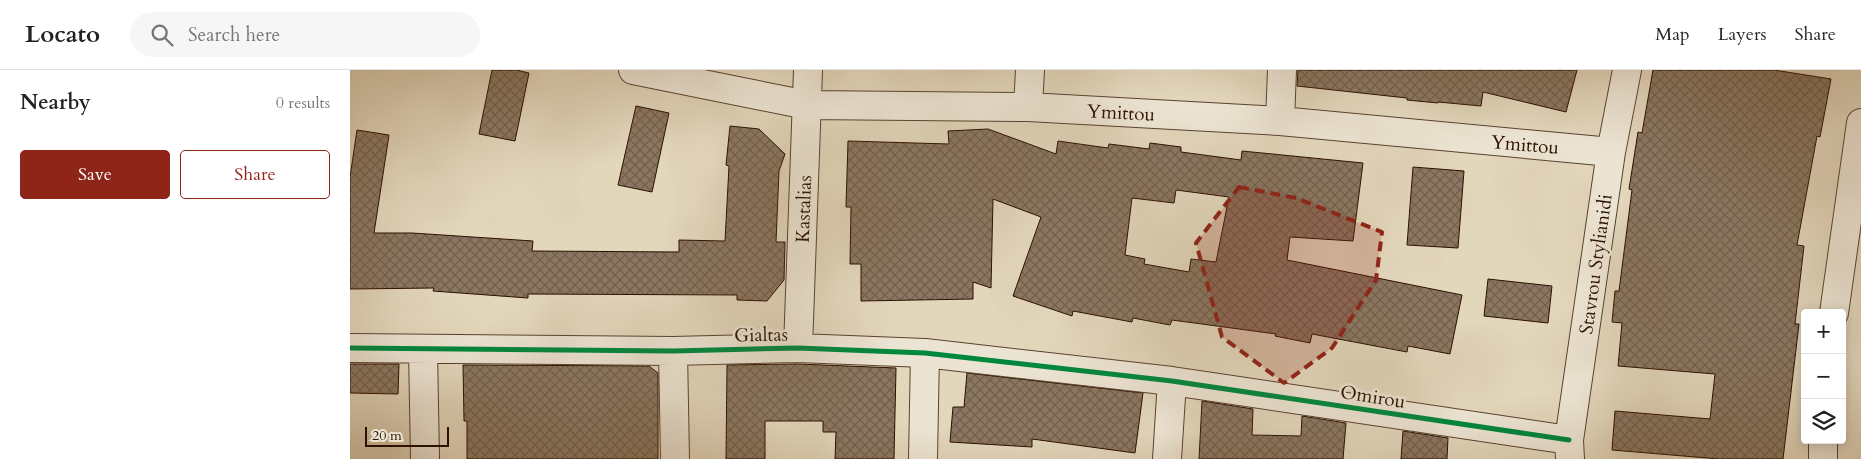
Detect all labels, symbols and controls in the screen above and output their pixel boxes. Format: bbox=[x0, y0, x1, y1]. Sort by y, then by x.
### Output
search box bbox=[130, 12, 480, 57]
text: Locato bbox=[25, 18, 100, 51]
icon: search bbox=[148, 21, 176, 49]
text: Search here bbox=[188, 22, 280, 48]
text: Map bbox=[1655, 22, 1690, 47]
text: Layers bbox=[1718, 22, 1767, 47]
text: Share bbox=[1795, 22, 1836, 47]
text: Nearby bbox=[20, 88, 91, 117]
text: 0 results bbox=[276, 92, 330, 114]
street label: Ymittou bbox=[1086, 98, 1156, 128]
street label: Ymittou bbox=[1490, 129, 1560, 161]
button: Save bbox=[20, 150, 170, 199]
button: Share bbox=[180, 150, 330, 199]
street label: Kastalias bbox=[790, 175, 818, 243]
street label: Stavrou Stylianidi bbox=[1573, 192, 1619, 336]
map controls bbox=[1801, 309, 1846, 444]
button: + bbox=[1801, 309, 1846, 354]
street label: Gialtas bbox=[734, 322, 788, 348]
button: − bbox=[1801, 354, 1846, 399]
street label: Omirou bbox=[1338, 379, 1407, 415]
button: layers bbox=[1801, 399, 1846, 444]
scale bar bbox=[365, 424, 449, 447]
text: 20 m bbox=[372, 426, 402, 445]

